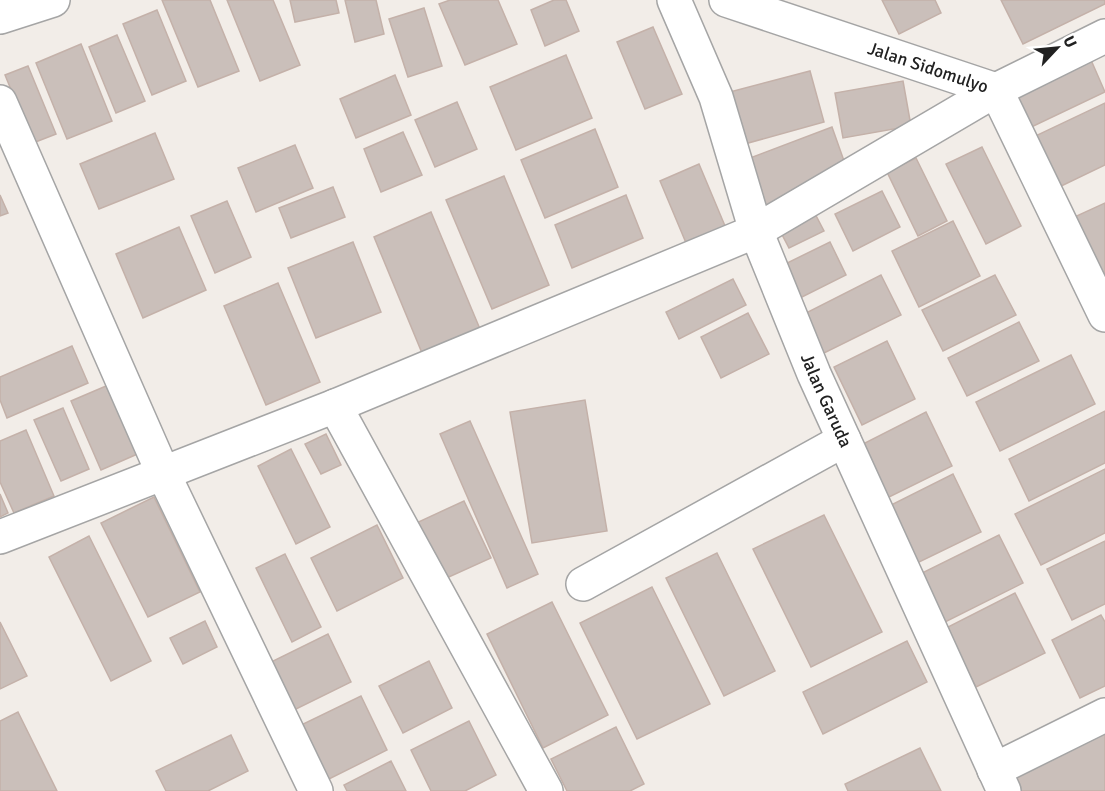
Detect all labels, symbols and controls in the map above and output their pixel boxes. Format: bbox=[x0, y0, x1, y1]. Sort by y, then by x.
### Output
north arrow bbox=[1027, 18, 1087, 78]
text: U bbox=[1058, 33, 1081, 51]
street label: Jalan Sidomulyo bbox=[865, 37, 991, 98]
street label: Jalan Garuda bbox=[796, 350, 857, 451]

